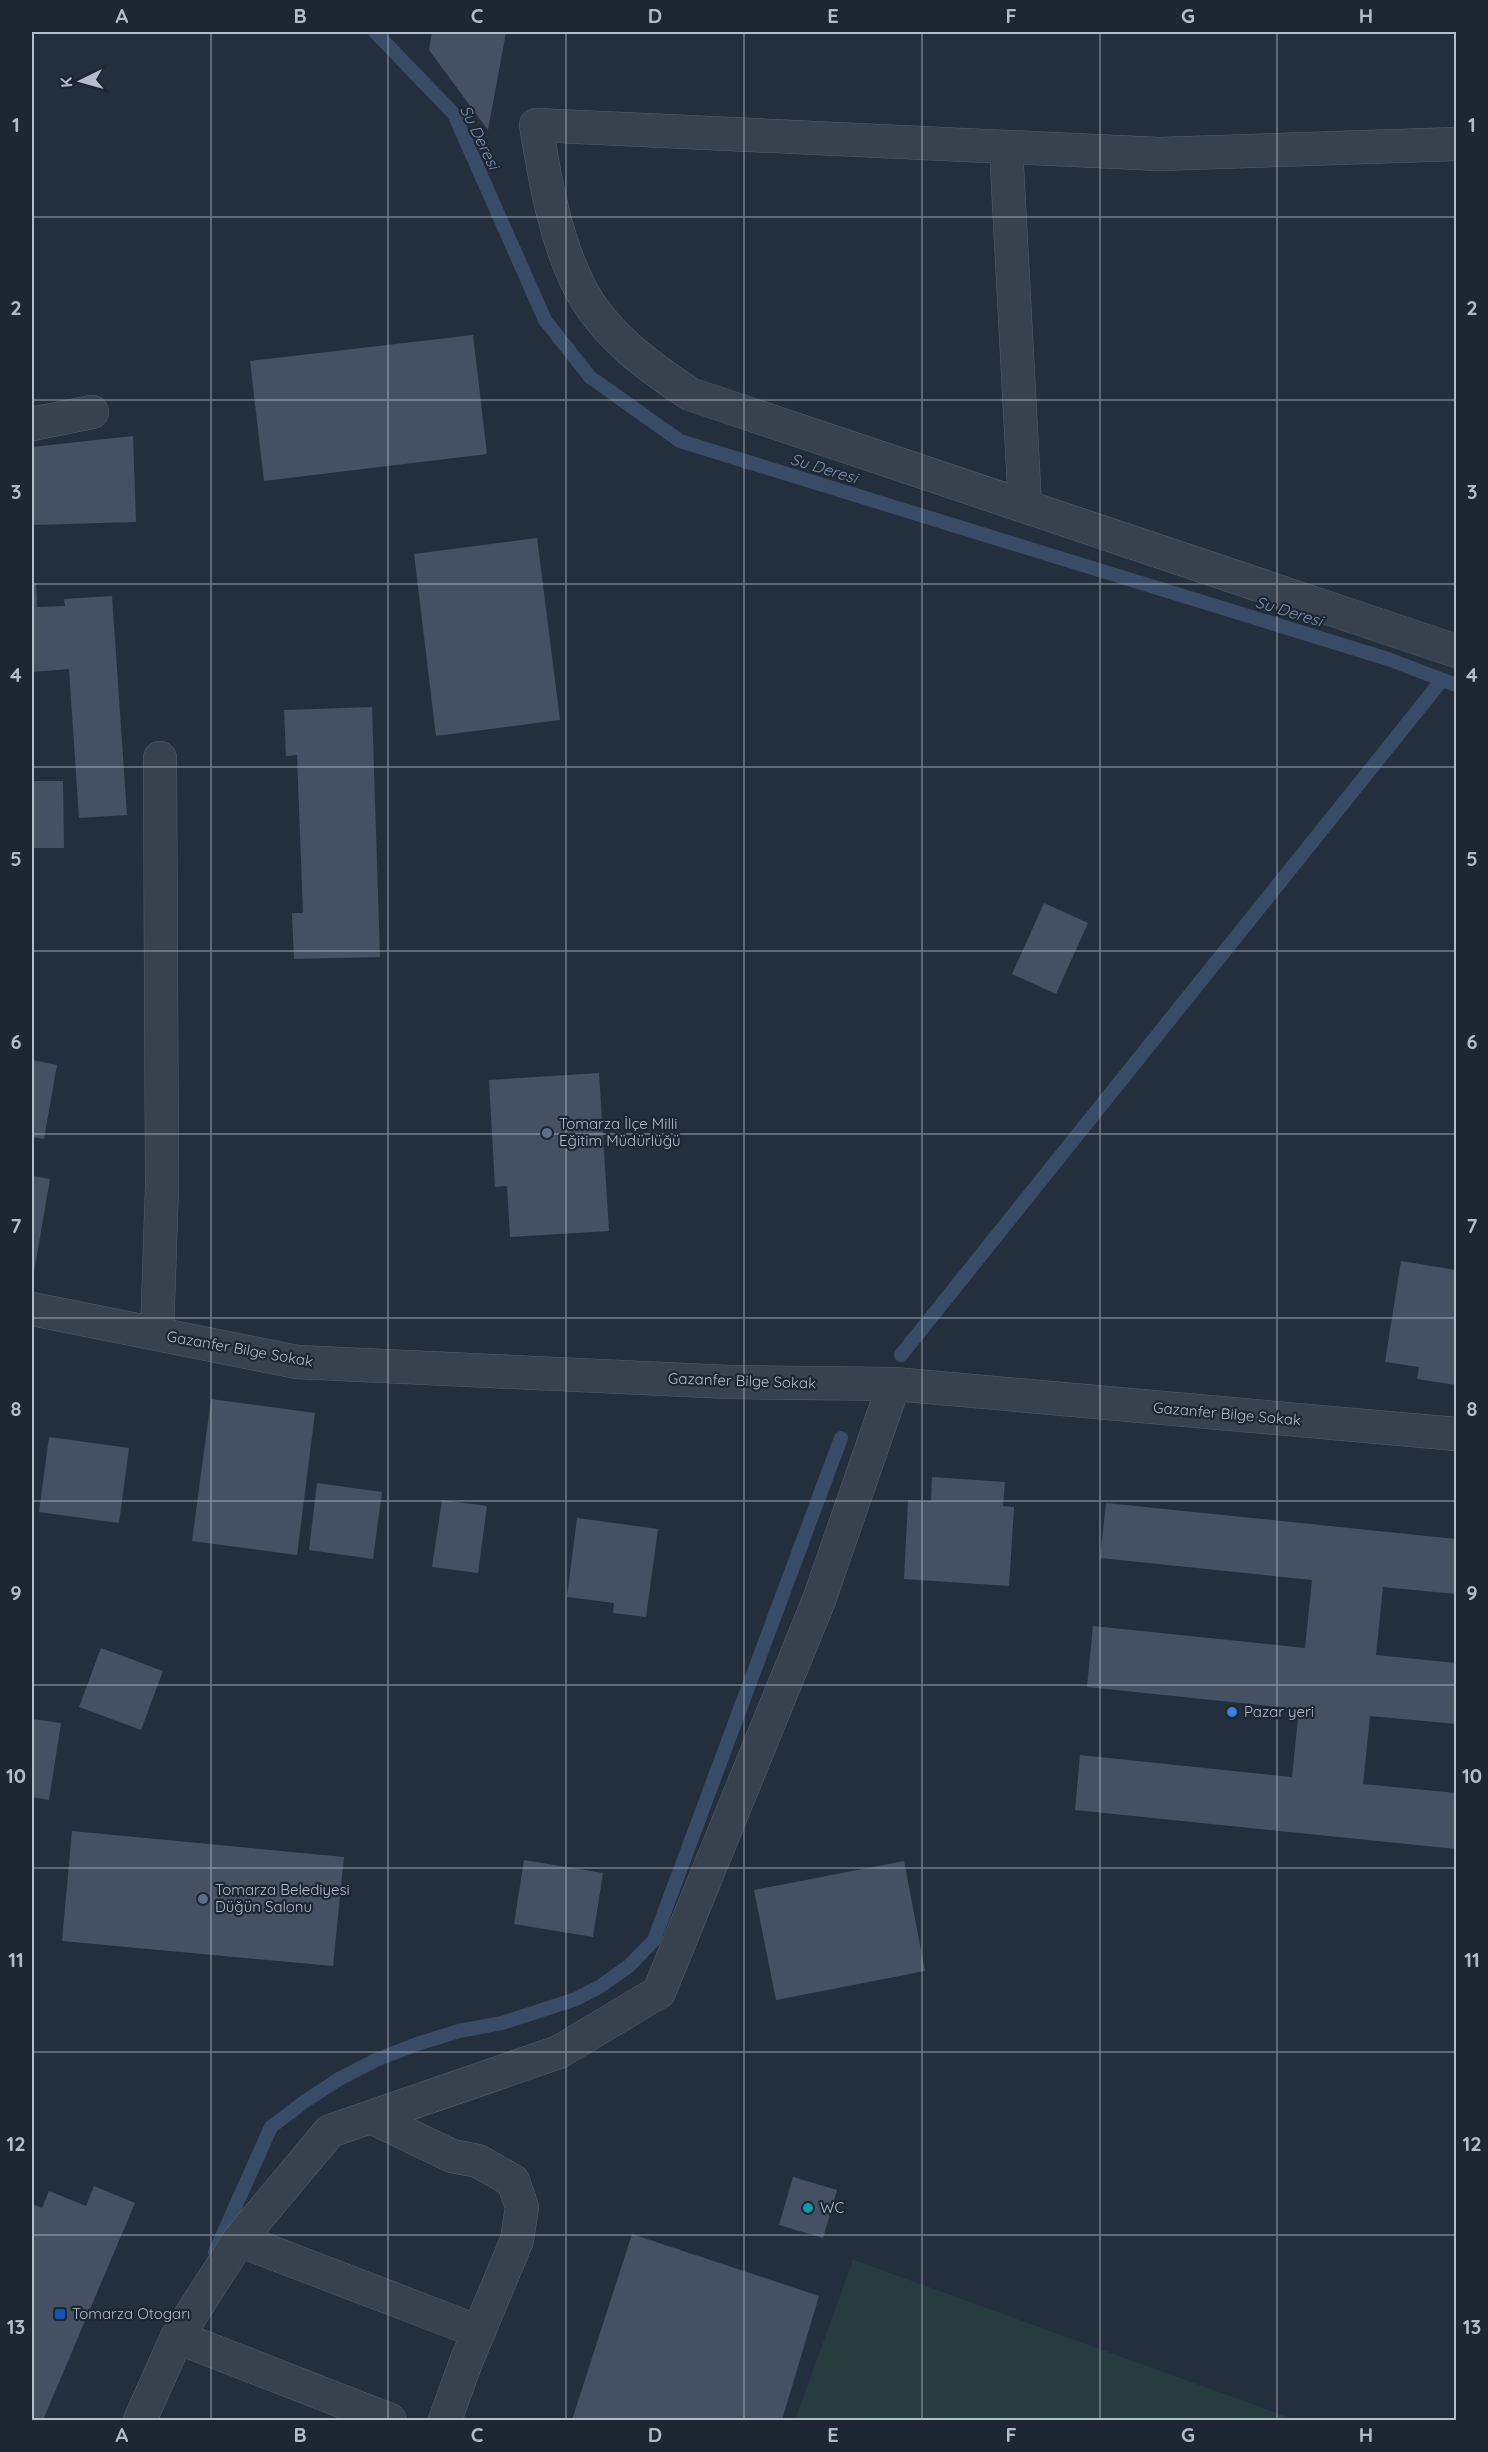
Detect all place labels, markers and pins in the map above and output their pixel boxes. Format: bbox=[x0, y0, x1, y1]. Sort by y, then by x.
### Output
place label: Tomarza İlçe Milli Eğitim Müdürlüğü bbox=[559, 1114, 681, 1150]
marker: Tomarza İlçe Milli Eğitim Müdürlüğü bbox=[540, 1126, 554, 1140]
place label: Pazar yeri bbox=[1244, 1702, 1314, 1721]
marker: Pazar yeri bbox=[1225, 1705, 1239, 1719]
place label: Tomarza Belediyesi Düğün Salonu bbox=[215, 1880, 350, 1916]
marker: Tomarza Belediyesi Düğün Salonu bbox=[196, 1892, 210, 1906]
place label: WC bbox=[820, 2198, 844, 2217]
marker: WC bbox=[801, 2201, 815, 2215]
place label: Tomarza Otogarı bbox=[72, 2304, 190, 2323]
marker: Tomarza Otogarı bbox=[53, 2307, 67, 2321]

